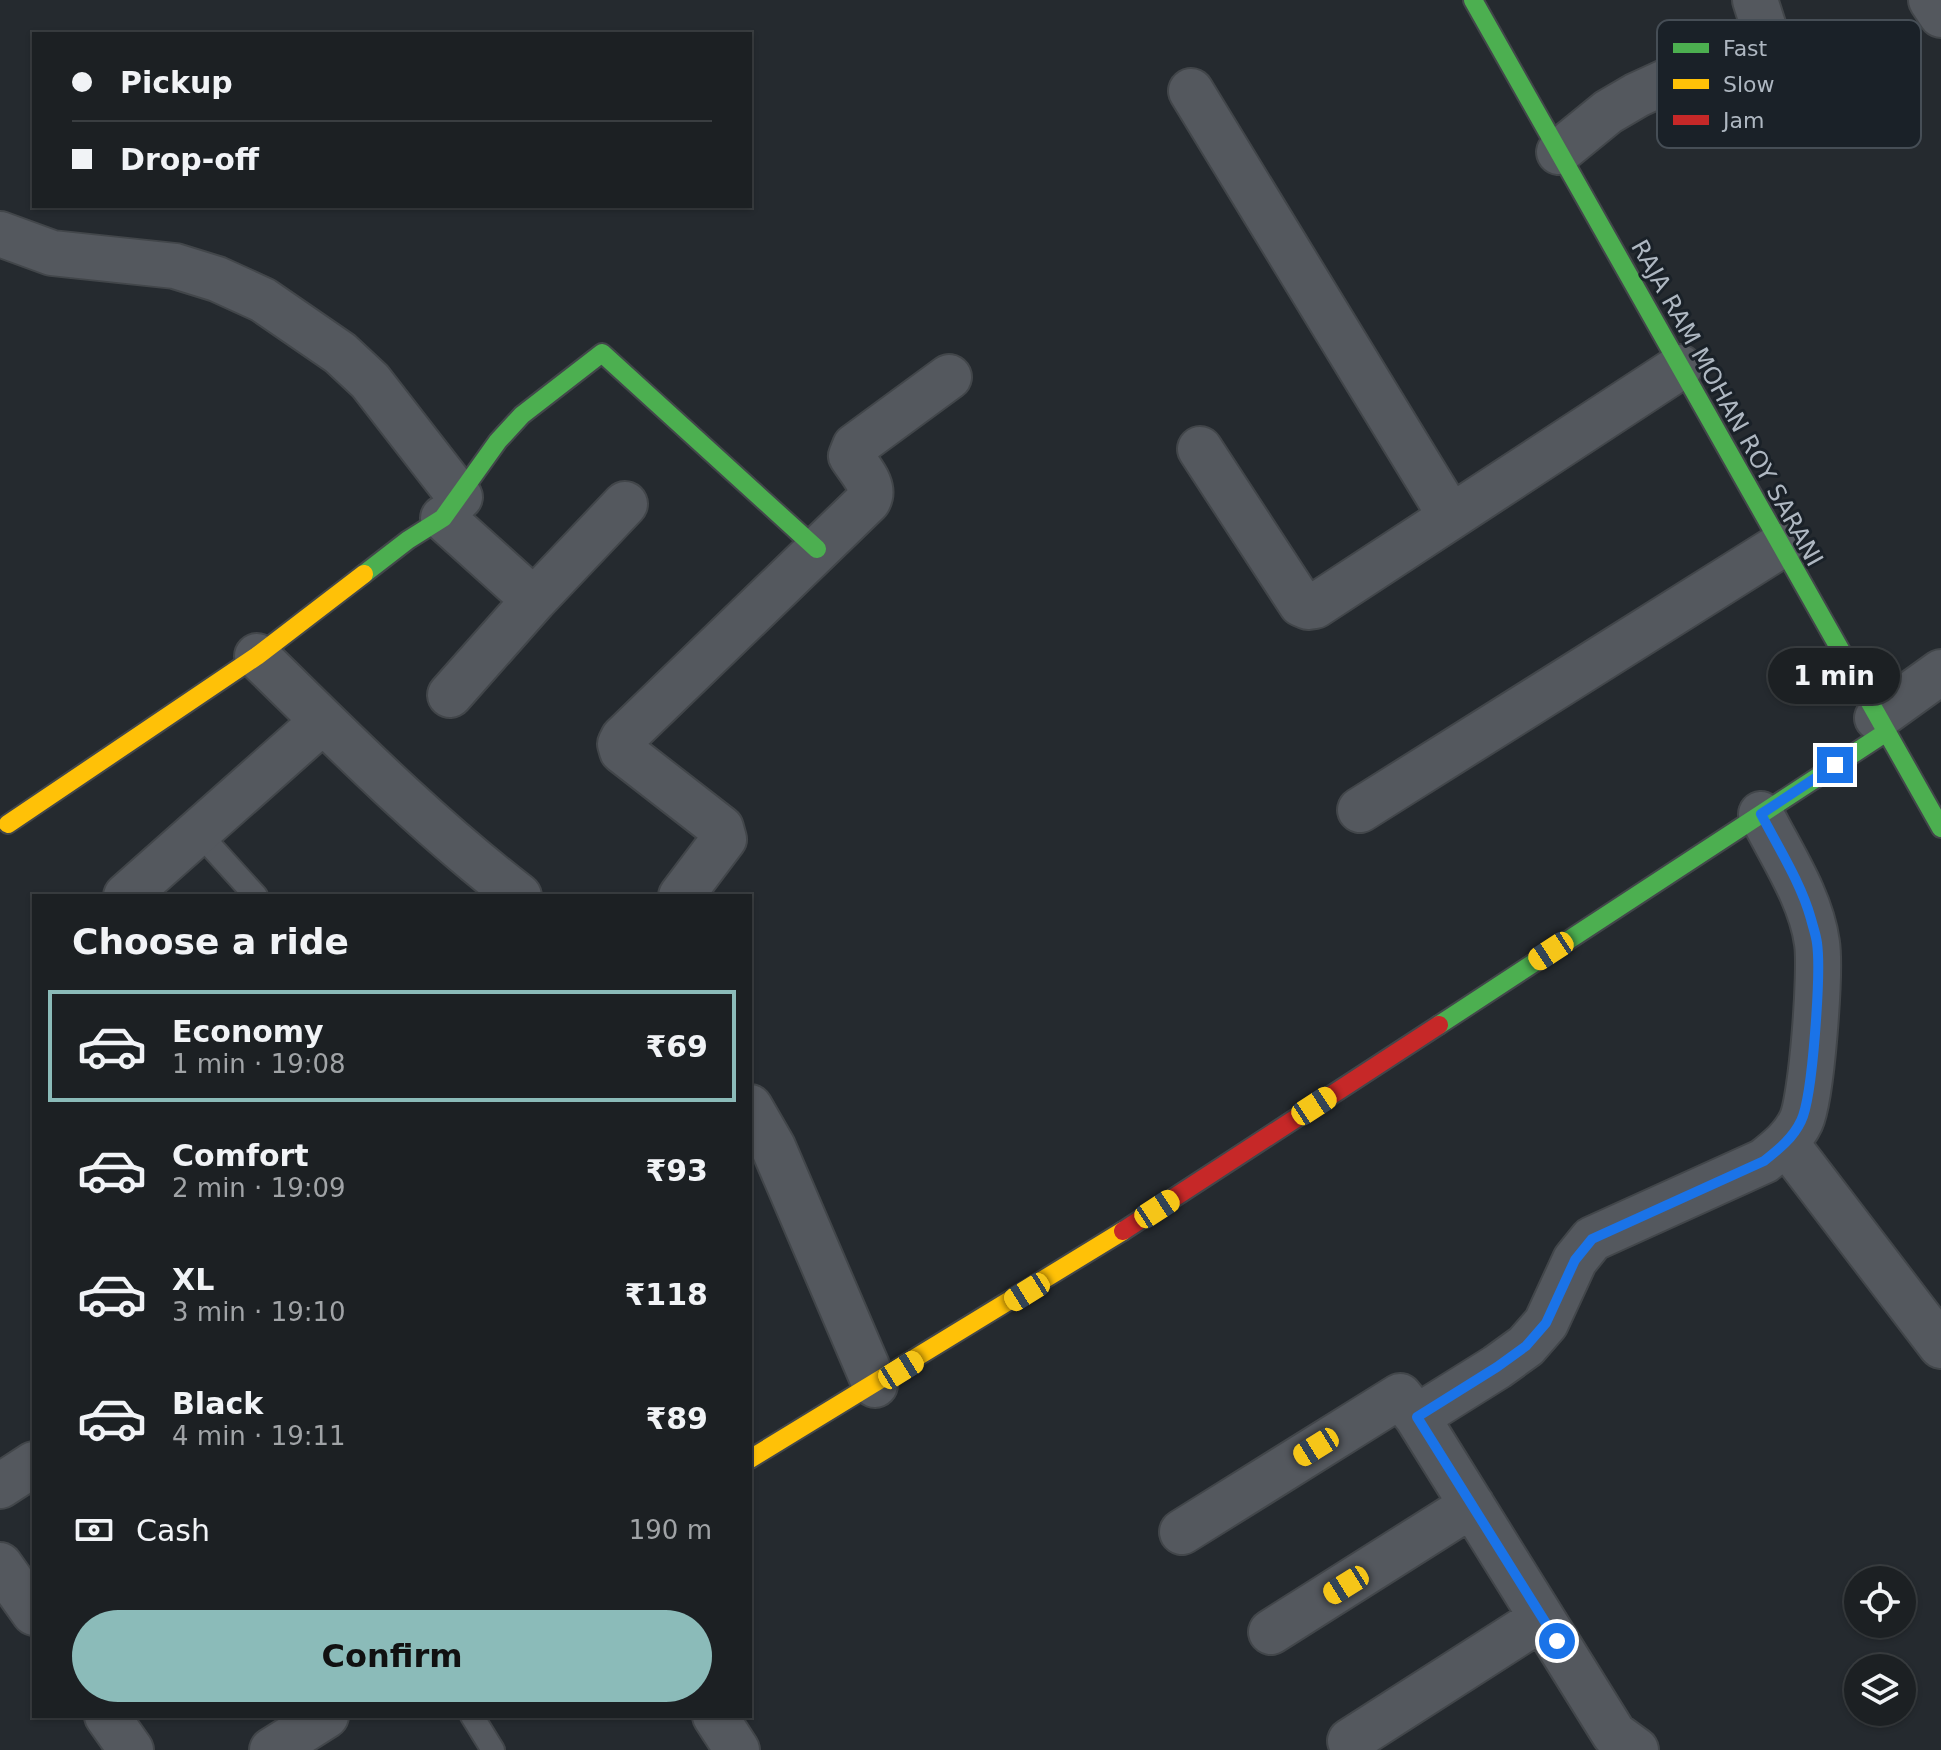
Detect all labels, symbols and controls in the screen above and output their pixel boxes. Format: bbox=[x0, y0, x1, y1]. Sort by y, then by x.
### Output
legend bbox=[1657, 20, 1921, 148]
text: Fast bbox=[1723, 36, 1768, 61]
text: Pickup bbox=[120, 65, 233, 100]
text: Slow bbox=[1723, 72, 1775, 97]
text: Jam bbox=[1721, 108, 1764, 133]
text: Drop-off bbox=[120, 142, 259, 177]
street label: RAJA RAM MOHAN ROY SARANI bbox=[1625, 235, 1829, 571]
callout: 1 min bbox=[1769, 649, 1901, 705]
text: 1 min bbox=[1793, 661, 1875, 691]
route end bbox=[1817, 747, 1853, 783]
text: Choose a ride bbox=[72, 921, 349, 962]
car bbox=[1524, 928, 1578, 974]
icon: car bbox=[76, 1010, 148, 1082]
text: Economy bbox=[172, 1014, 324, 1049]
text: ₹69 bbox=[645, 1029, 708, 1064]
text: 1 min · 19:08 bbox=[172, 1049, 346, 1079]
car bbox=[1287, 1083, 1341, 1129]
icon: car bbox=[76, 1134, 148, 1206]
text: Comfort bbox=[172, 1138, 309, 1173]
text: ₹93 bbox=[645, 1153, 708, 1188]
text: 2 min · 19:09 bbox=[172, 1173, 346, 1203]
car bbox=[1130, 1186, 1184, 1232]
icon: car bbox=[76, 1258, 148, 1330]
text: XL bbox=[172, 1262, 214, 1297]
car bbox=[1000, 1269, 1054, 1315]
text: ₹118 bbox=[625, 1277, 708, 1312]
text: 3 min · 19:10 bbox=[172, 1297, 346, 1327]
car bbox=[874, 1347, 928, 1393]
icon: car bbox=[76, 1382, 148, 1454]
text: Black bbox=[172, 1386, 263, 1421]
text: ₹89 bbox=[645, 1401, 708, 1436]
text: 4 min · 19:11 bbox=[172, 1421, 346, 1451]
car bbox=[1289, 1424, 1343, 1470]
icon: cash bbox=[72, 1508, 116, 1552]
text: Cash bbox=[136, 1513, 210, 1548]
text: 190 m bbox=[629, 1515, 712, 1545]
car bbox=[1319, 1562, 1373, 1608]
map controls bbox=[1844, 1566, 1916, 1726]
button: locate bbox=[1844, 1566, 1916, 1638]
button: Confirm bbox=[72, 1610, 712, 1702]
route start bbox=[1539, 1623, 1575, 1659]
button: layers bbox=[1844, 1654, 1916, 1726]

